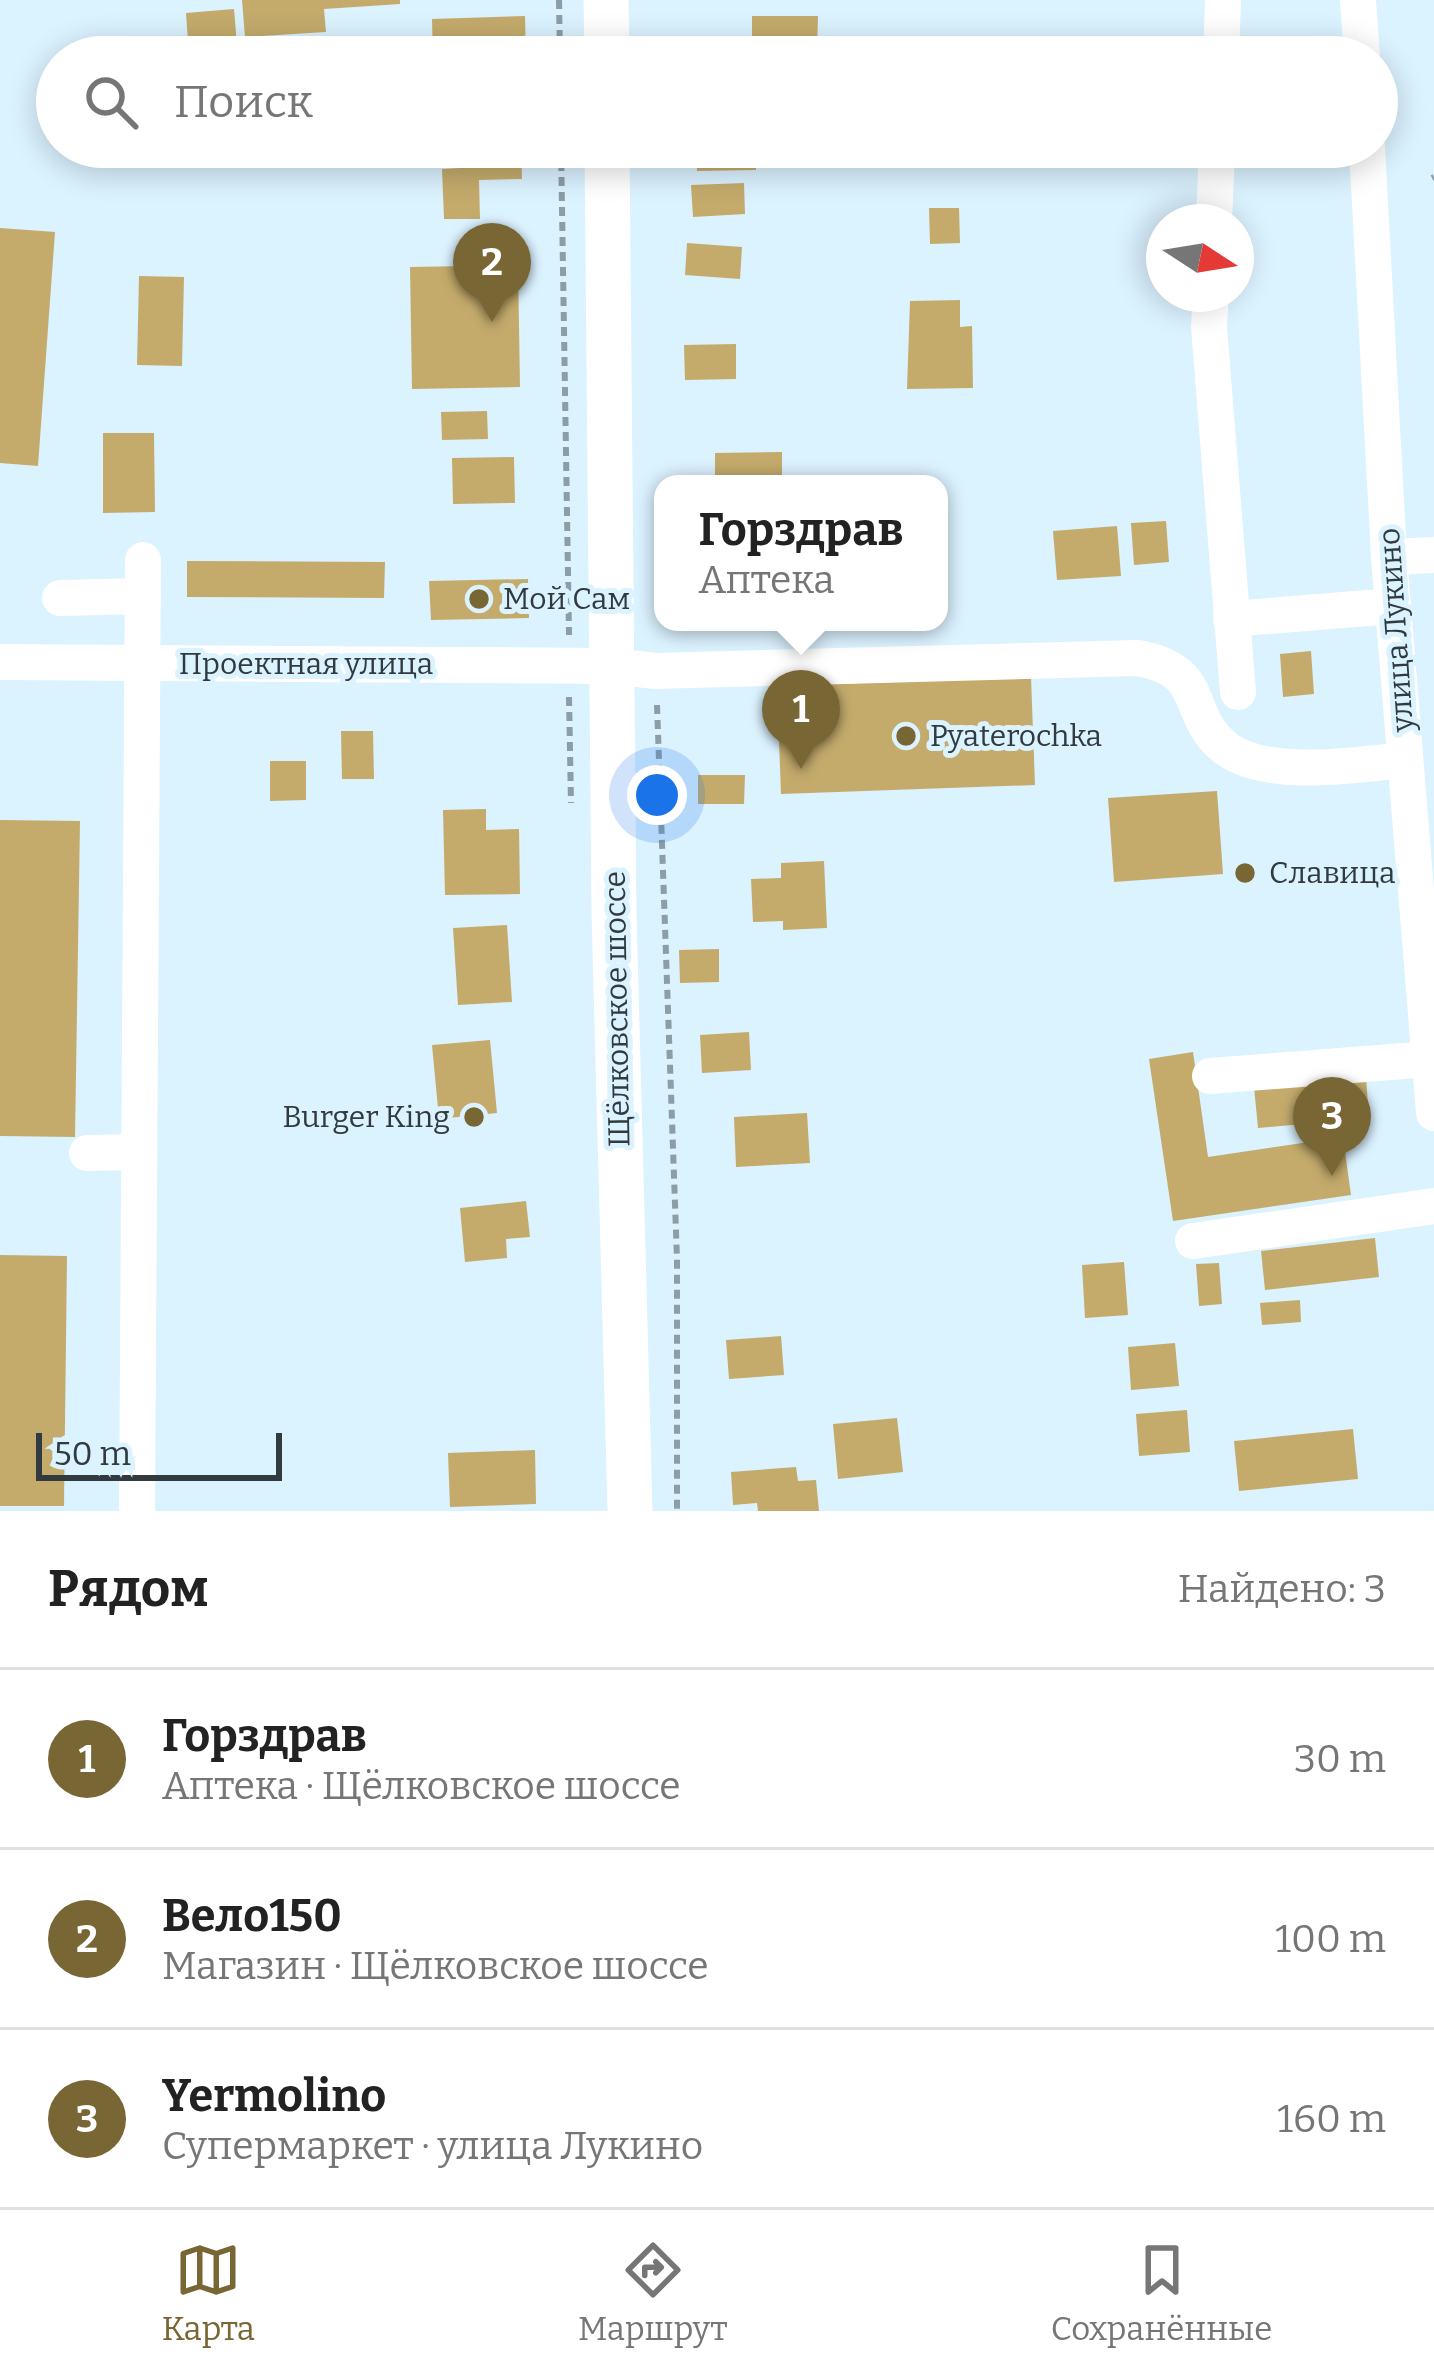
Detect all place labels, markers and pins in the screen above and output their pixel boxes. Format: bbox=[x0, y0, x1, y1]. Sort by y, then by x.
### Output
pin: 2 bbox=[453, 223, 531, 322]
place label: Мой Сам bbox=[503, 581, 630, 617]
marker: Мой Сам bbox=[466, 586, 492, 612]
pin: 1 bbox=[762, 670, 840, 769]
place label: Pyaterochka bbox=[930, 718, 1102, 754]
marker: Pyaterochka bbox=[893, 723, 919, 749]
place label: Славица bbox=[1269, 855, 1395, 891]
marker: Славица bbox=[1232, 860, 1258, 886]
pin: 3 bbox=[1293, 1077, 1371, 1176]
place label: Burger King bbox=[282, 1099, 450, 1135]
marker: Burger King bbox=[461, 1104, 487, 1130]

